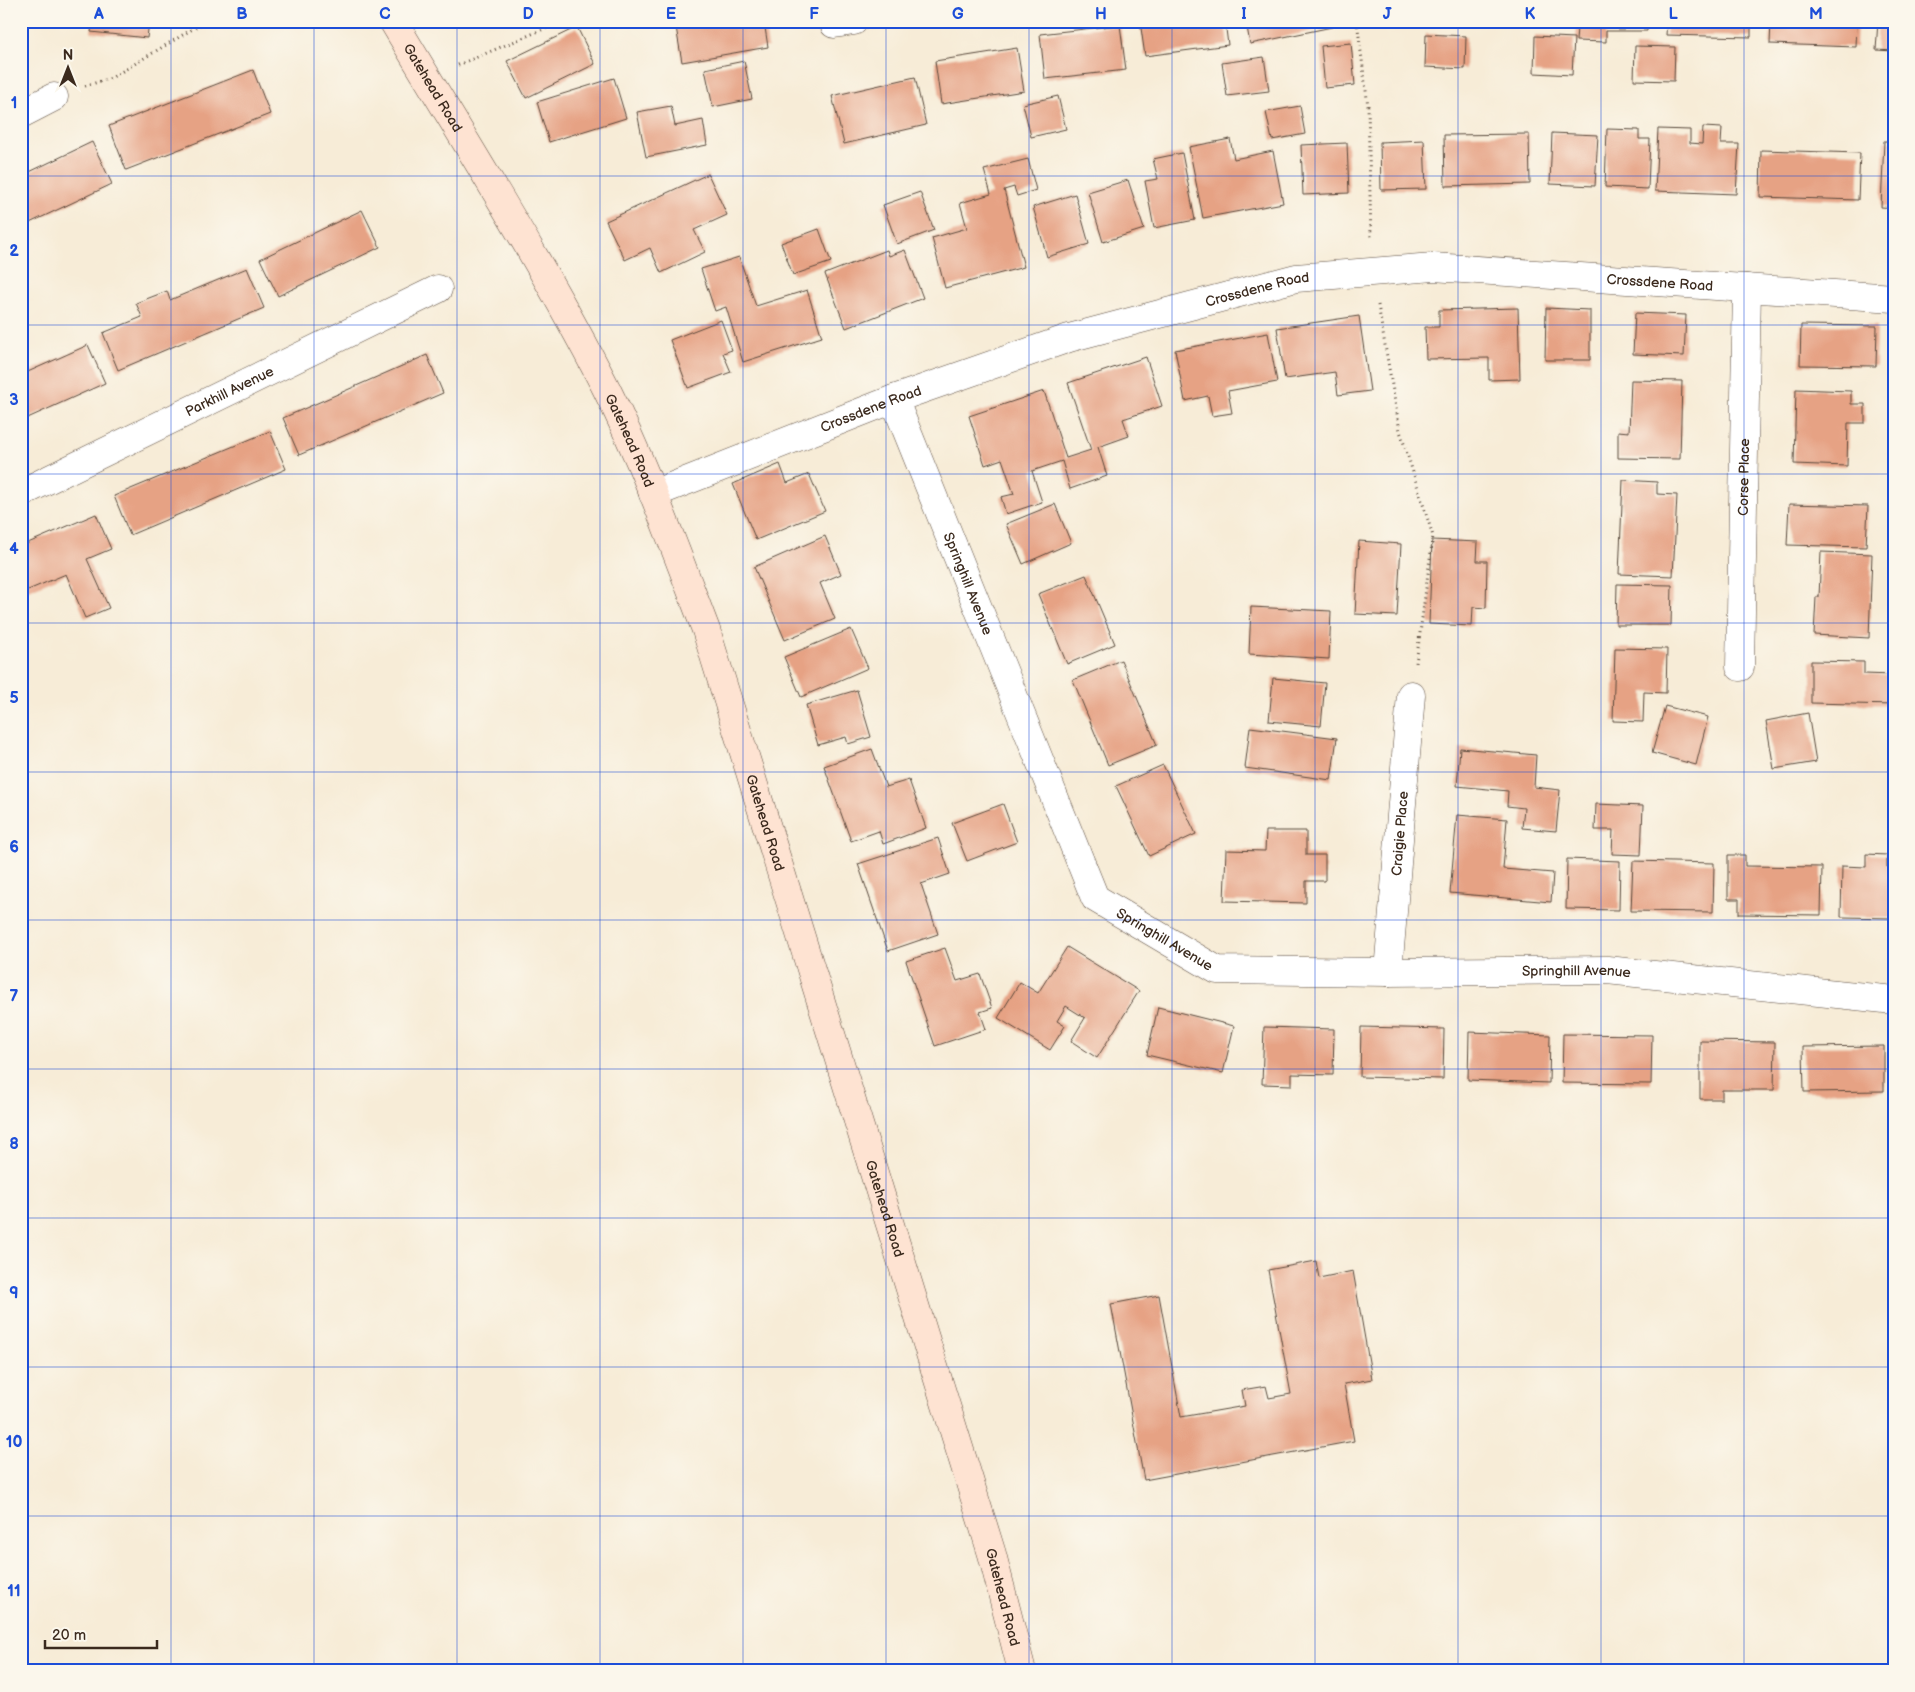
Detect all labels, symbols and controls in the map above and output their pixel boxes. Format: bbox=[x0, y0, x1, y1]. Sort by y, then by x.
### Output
text: A bbox=[93, 5, 104, 24]
text: B bbox=[236, 5, 248, 24]
text: C bbox=[379, 5, 391, 24]
text: D bbox=[522, 5, 534, 24]
text: E bbox=[666, 5, 676, 24]
text: F bbox=[809, 5, 819, 24]
text: G bbox=[952, 5, 964, 24]
text: H bbox=[1095, 5, 1107, 24]
text: I bbox=[1241, 5, 1247, 24]
text: J bbox=[1383, 5, 1392, 24]
text: K bbox=[1525, 5, 1536, 24]
text: L bbox=[1668, 5, 1678, 24]
text: M bbox=[1809, 5, 1823, 24]
street label: Gatehead Road bbox=[400, 40, 466, 135]
north arrow bbox=[42, 42, 92, 92]
text: N bbox=[63, 47, 73, 64]
text: 1 bbox=[11, 94, 17, 113]
text: 2 bbox=[9, 242, 19, 261]
street label: Crossdene Road bbox=[1203, 268, 1310, 310]
street label: Crossdene Road bbox=[1606, 270, 1714, 294]
street label: Parkhill Avenue bbox=[182, 362, 276, 420]
street label: Crossdene Road bbox=[818, 382, 924, 436]
text: 3 bbox=[9, 391, 19, 410]
street label: Gatehead Road bbox=[602, 391, 658, 489]
street label: Corse Place bbox=[1734, 438, 1753, 516]
street label: Springhill Avenue bbox=[940, 530, 997, 637]
text: 4 bbox=[9, 540, 19, 559]
text: 5 bbox=[9, 689, 19, 708]
street label: Gatehead Road bbox=[743, 772, 789, 873]
street label: Craigie Place bbox=[1388, 790, 1411, 877]
text: 6 bbox=[9, 838, 19, 857]
street label: Springhill Avenue bbox=[1114, 904, 1216, 974]
street label: Springhill Avenue bbox=[1522, 962, 1632, 981]
text: 7 bbox=[10, 987, 19, 1006]
text: 8 bbox=[9, 1135, 19, 1154]
street label: Gatehead Road bbox=[862, 1158, 908, 1259]
text: 9 bbox=[9, 1284, 19, 1303]
text: 10 bbox=[6, 1433, 22, 1452]
street label: Gatehead Road bbox=[982, 1546, 1024, 1648]
text: 11 bbox=[7, 1582, 21, 1601]
scale bar bbox=[45, 1617, 158, 1649]
text: 20 m bbox=[52, 1626, 86, 1645]

